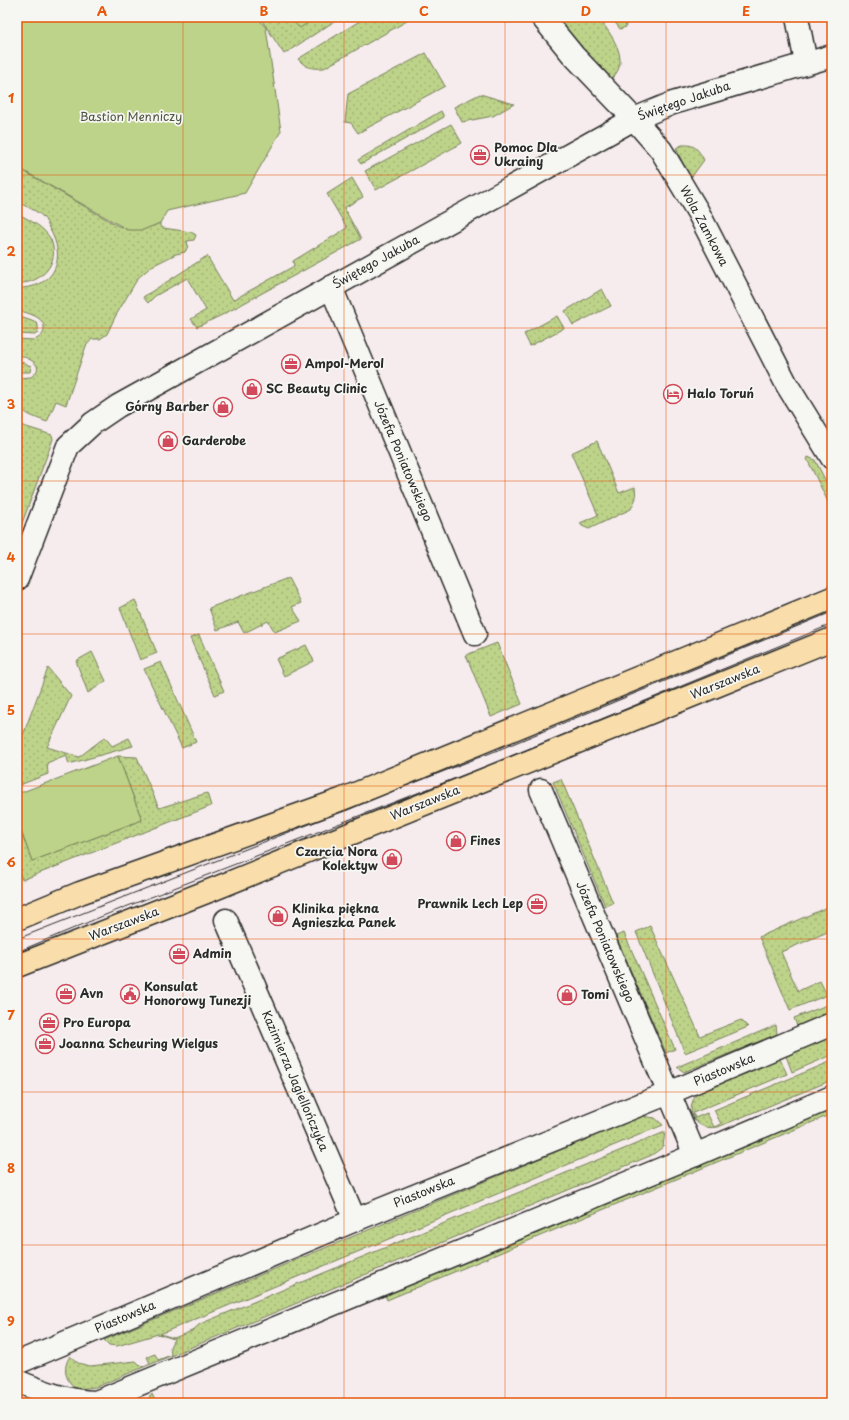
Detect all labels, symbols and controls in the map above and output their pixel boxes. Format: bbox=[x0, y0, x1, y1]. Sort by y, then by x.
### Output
text: A bbox=[97, 1, 107, 20]
text: B bbox=[260, 1, 269, 20]
text: C bbox=[419, 1, 429, 20]
text: D bbox=[581, 1, 591, 20]
text: E bbox=[742, 1, 750, 20]
street label: Świętego Jakuba bbox=[635, 76, 733, 124]
text: 1 bbox=[8, 88, 14, 107]
park label: Bastion Menniczy bbox=[80, 107, 182, 125]
place label: Pomoc Dla Ukrainy bbox=[494, 138, 558, 170]
office icon: Pomoc Dla Ukrainy bbox=[469, 144, 491, 166]
street label: Wola Zamkowa bbox=[676, 182, 734, 270]
street label: Świętego Jakuba bbox=[329, 230, 423, 292]
text: 2 bbox=[6, 241, 16, 260]
office icon: Ampol-Merol bbox=[280, 353, 302, 375]
place label: Ampol-Merol bbox=[305, 354, 384, 372]
shop icon: SC Beauty Clinic bbox=[241, 378, 263, 400]
place label: SC Beauty Clinic bbox=[266, 379, 368, 397]
hotel icon: Halo Toruń bbox=[662, 383, 684, 405]
place label: Halo Toruń bbox=[687, 384, 754, 402]
text: 3 bbox=[7, 394, 16, 413]
shop icon: Górny Barber bbox=[212, 396, 234, 418]
place label: Górny Barber bbox=[125, 397, 210, 415]
street label: Józefa Poniatowskiego bbox=[370, 397, 438, 524]
shop icon: Garderobe bbox=[157, 430, 179, 452]
place label: Garderobe bbox=[182, 431, 246, 449]
text: 4 bbox=[7, 547, 16, 566]
street label: Warszawska bbox=[687, 659, 763, 703]
text: 5 bbox=[7, 700, 15, 719]
street label: Warszawska bbox=[387, 780, 463, 824]
shop icon: Fines bbox=[445, 830, 467, 852]
place label: Fines bbox=[470, 831, 501, 849]
place label: Czarcia Nora Kolektyw bbox=[296, 842, 379, 874]
shop icon: Czarcia Nora Kolektyw bbox=[381, 848, 403, 870]
text: 6 bbox=[6, 852, 16, 871]
street label: Józefa Poniatowskiego bbox=[572, 878, 640, 1005]
office icon: Prawnik Lech Lep bbox=[526, 893, 548, 915]
place label: Prawnik Lech Lep bbox=[417, 894, 523, 912]
place label: Klinika piękna Agnieszka Panek bbox=[291, 899, 396, 931]
street label: Warszawska bbox=[86, 901, 162, 945]
shop icon: Klinika piękna Agnieszka Panek bbox=[267, 905, 289, 927]
office icon: Admin bbox=[168, 943, 190, 965]
place label: Admin bbox=[192, 944, 232, 962]
place label: Konsulat Honorowy Tunezji bbox=[144, 977, 251, 1009]
office icon: Avn bbox=[55, 983, 77, 1005]
public building icon: Konsulat Honorowy Tunezji bbox=[119, 983, 141, 1005]
place label: Avn bbox=[80, 984, 103, 1002]
shop icon: Tomi bbox=[556, 984, 578, 1006]
place label: Tomi bbox=[581, 985, 610, 1003]
text: 7 bbox=[7, 1005, 15, 1024]
street label: Kazimierza Jagiellończyka bbox=[258, 1008, 334, 1154]
office icon: Pro Europa bbox=[38, 1012, 60, 1034]
place label: Pro Europa bbox=[63, 1013, 132, 1031]
office icon: Joanna Scheuring Wielgus bbox=[34, 1033, 56, 1055]
place label: Joanna Scheuring Wielgus bbox=[59, 1034, 218, 1052]
street label: Piastowska bbox=[690, 1048, 757, 1090]
text: 8 bbox=[7, 1158, 15, 1177]
street label: Piastowska bbox=[390, 1170, 457, 1212]
street label: Piastowska bbox=[91, 1295, 158, 1337]
text: 9 bbox=[7, 1311, 15, 1330]

